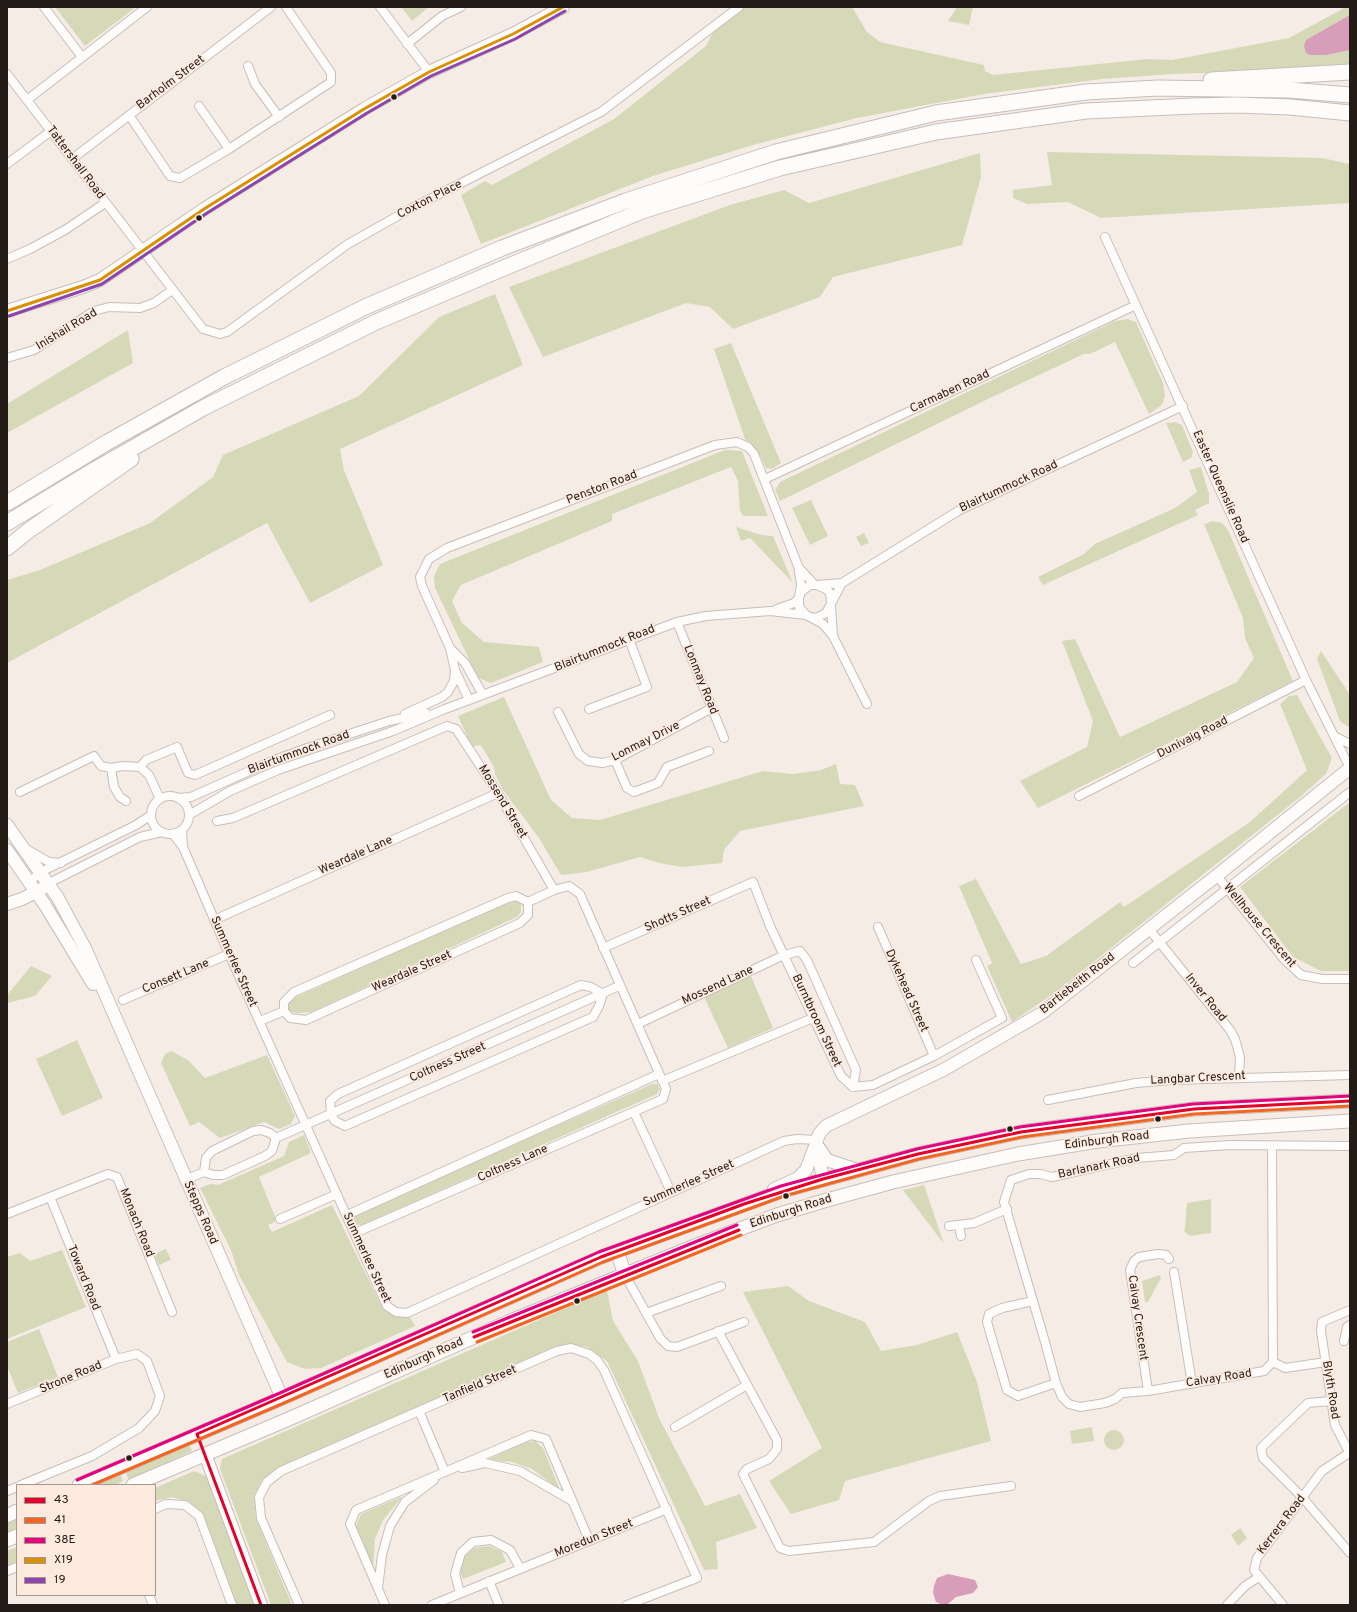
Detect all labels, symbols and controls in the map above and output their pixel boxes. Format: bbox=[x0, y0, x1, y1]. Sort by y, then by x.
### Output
street label: Barholm Street bbox=[134, 53, 208, 113]
unlabelled marker bbox=[389, 92, 399, 102]
street label: Tattershall Road bbox=[43, 124, 107, 202]
street label: Coxton Place bbox=[395, 178, 465, 222]
unlabelled marker bbox=[194, 213, 204, 223]
street label: Inishail Road bbox=[34, 306, 100, 354]
street label: Carmaben Road bbox=[908, 367, 992, 417]
street label: Easter Queenslie Road bbox=[1189, 428, 1251, 546]
street label: Blairtummock Road bbox=[958, 458, 1060, 516]
street label: Penston Road bbox=[564, 468, 640, 508]
street label: Blairtummock Road bbox=[553, 622, 657, 676]
street label: Lonmay Road bbox=[680, 643, 720, 717]
street label: Dunivaig Road bbox=[1155, 714, 1231, 762]
street label: Lonmay Drive bbox=[610, 719, 682, 765]
street label: Blairtummock Road bbox=[246, 728, 352, 778]
street label: Mossend Street bbox=[474, 763, 530, 841]
street label: Weardale Lane bbox=[317, 833, 395, 879]
street label: Wellhouse Crescent bbox=[1220, 881, 1298, 971]
street label: Shotts Street bbox=[643, 894, 713, 936]
street label: Summerlee Street bbox=[206, 914, 260, 1010]
street label: Dykehead Street bbox=[881, 947, 931, 1035]
street label: Weardale Street bbox=[370, 948, 454, 996]
street label: Bartiebeith Road bbox=[1038, 950, 1118, 1018]
street label: Consett Lane bbox=[140, 956, 212, 998]
street label: Mossend Lane bbox=[680, 963, 756, 1009]
street label: Inver Road bbox=[1181, 971, 1229, 1025]
street label: Burntbroom Street bbox=[788, 972, 844, 1070]
street label: Coltness Street bbox=[408, 1040, 488, 1086]
street label: Langbar Crescent bbox=[1150, 1069, 1246, 1089]
unlabelled marker bbox=[1153, 1114, 1163, 1124]
unlabelled marker bbox=[1005, 1124, 1015, 1134]
street label: Edinburgh Road bbox=[1064, 1129, 1150, 1153]
street label: Coltness Lane bbox=[476, 1142, 550, 1186]
street label: Barlanark Road bbox=[1057, 1151, 1141, 1183]
street label: Summerlee Street bbox=[641, 1157, 737, 1211]
street label: Stepps Road bbox=[180, 1179, 220, 1247]
street label: Monach Road bbox=[116, 1186, 156, 1260]
unlabelled marker bbox=[781, 1191, 791, 1201]
street label: Edinburgh Road bbox=[748, 1192, 834, 1232]
street label: Summerlee Street bbox=[339, 1211, 393, 1305]
street label: Toward Road bbox=[63, 1243, 103, 1313]
street label: Calvay Crescent bbox=[1124, 1274, 1150, 1362]
unlabelled marker bbox=[572, 1296, 582, 1306]
street label: Edinburgh Road bbox=[382, 1335, 466, 1383]
street label: Strone Road bbox=[38, 1358, 104, 1398]
street label: Blyth Road bbox=[1318, 1360, 1342, 1420]
street label: Tanfield Street bbox=[441, 1363, 519, 1407]
street label: Calvay Road bbox=[1185, 1367, 1253, 1391]
unlabelled marker bbox=[124, 1453, 134, 1463]
legend bbox=[16, 1484, 156, 1596]
text: 43 bbox=[54, 1492, 69, 1508]
street label: Kerrera Road bbox=[1255, 1492, 1309, 1558]
text: 41 bbox=[54, 1512, 66, 1528]
street label: Moredun Street bbox=[553, 1517, 635, 1561]
text: 38E bbox=[54, 1532, 76, 1548]
text: X19 bbox=[54, 1552, 73, 1568]
text: 19 bbox=[54, 1572, 66, 1588]

